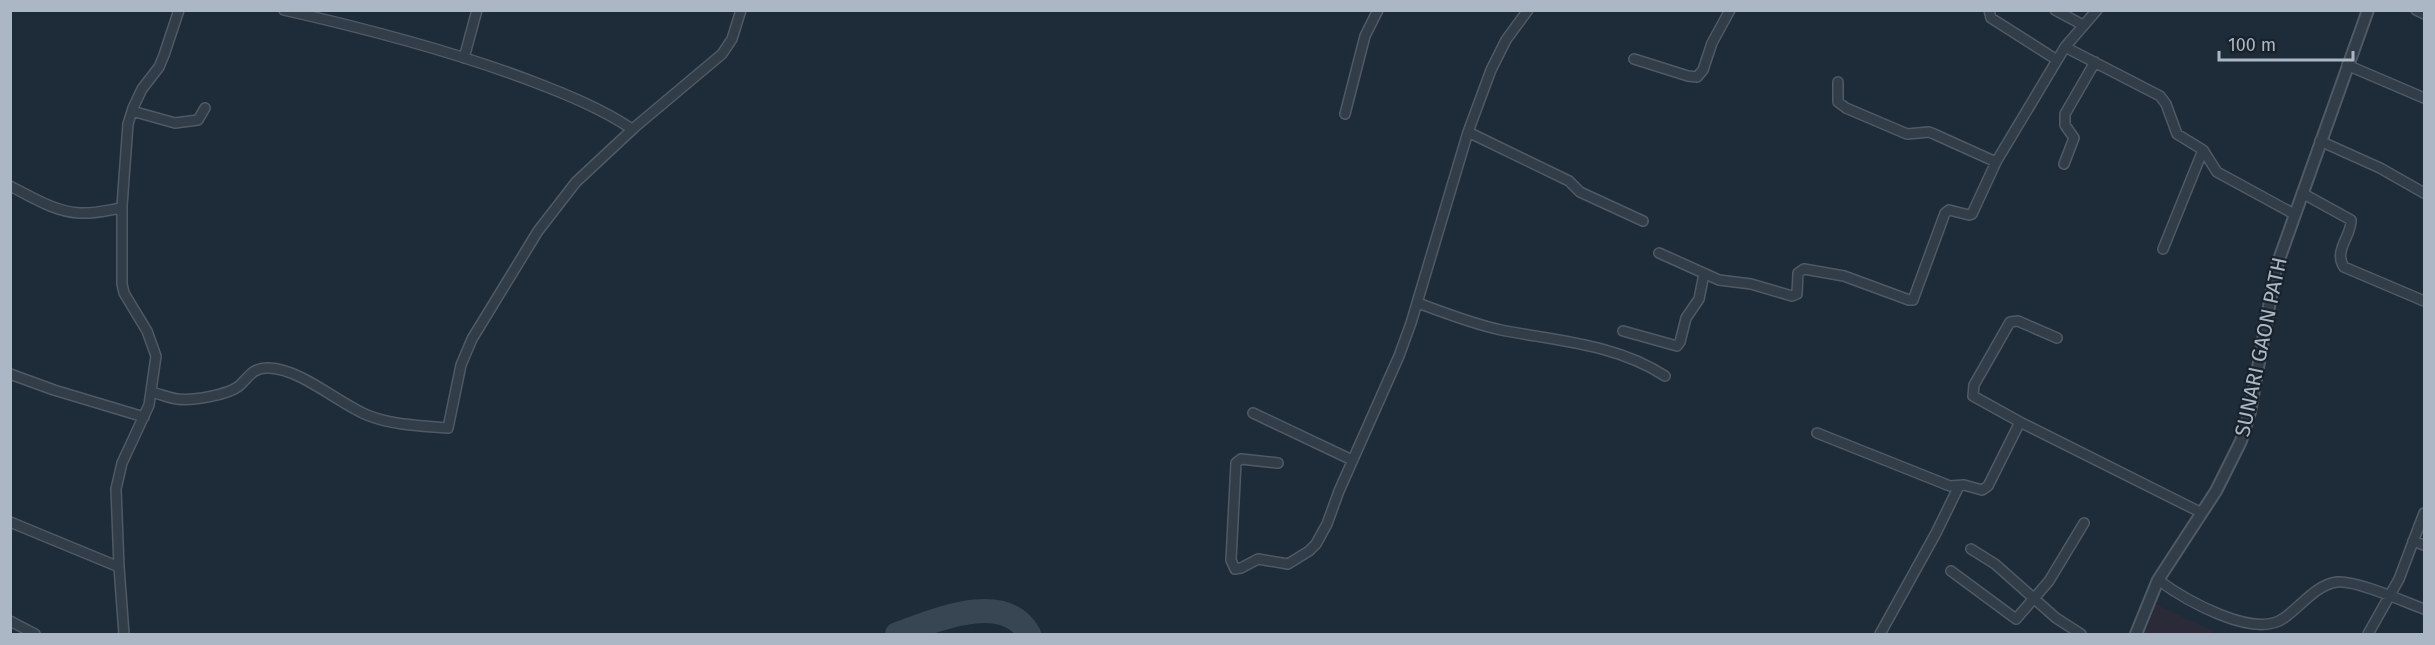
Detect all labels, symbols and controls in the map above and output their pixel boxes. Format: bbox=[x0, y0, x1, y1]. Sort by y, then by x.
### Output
scale bar bbox=[2219, 24, 2352, 62]
text: 100 m bbox=[2228, 34, 2276, 56]
street label: SUNARI GAON PATH bbox=[2229, 255, 2293, 439]

